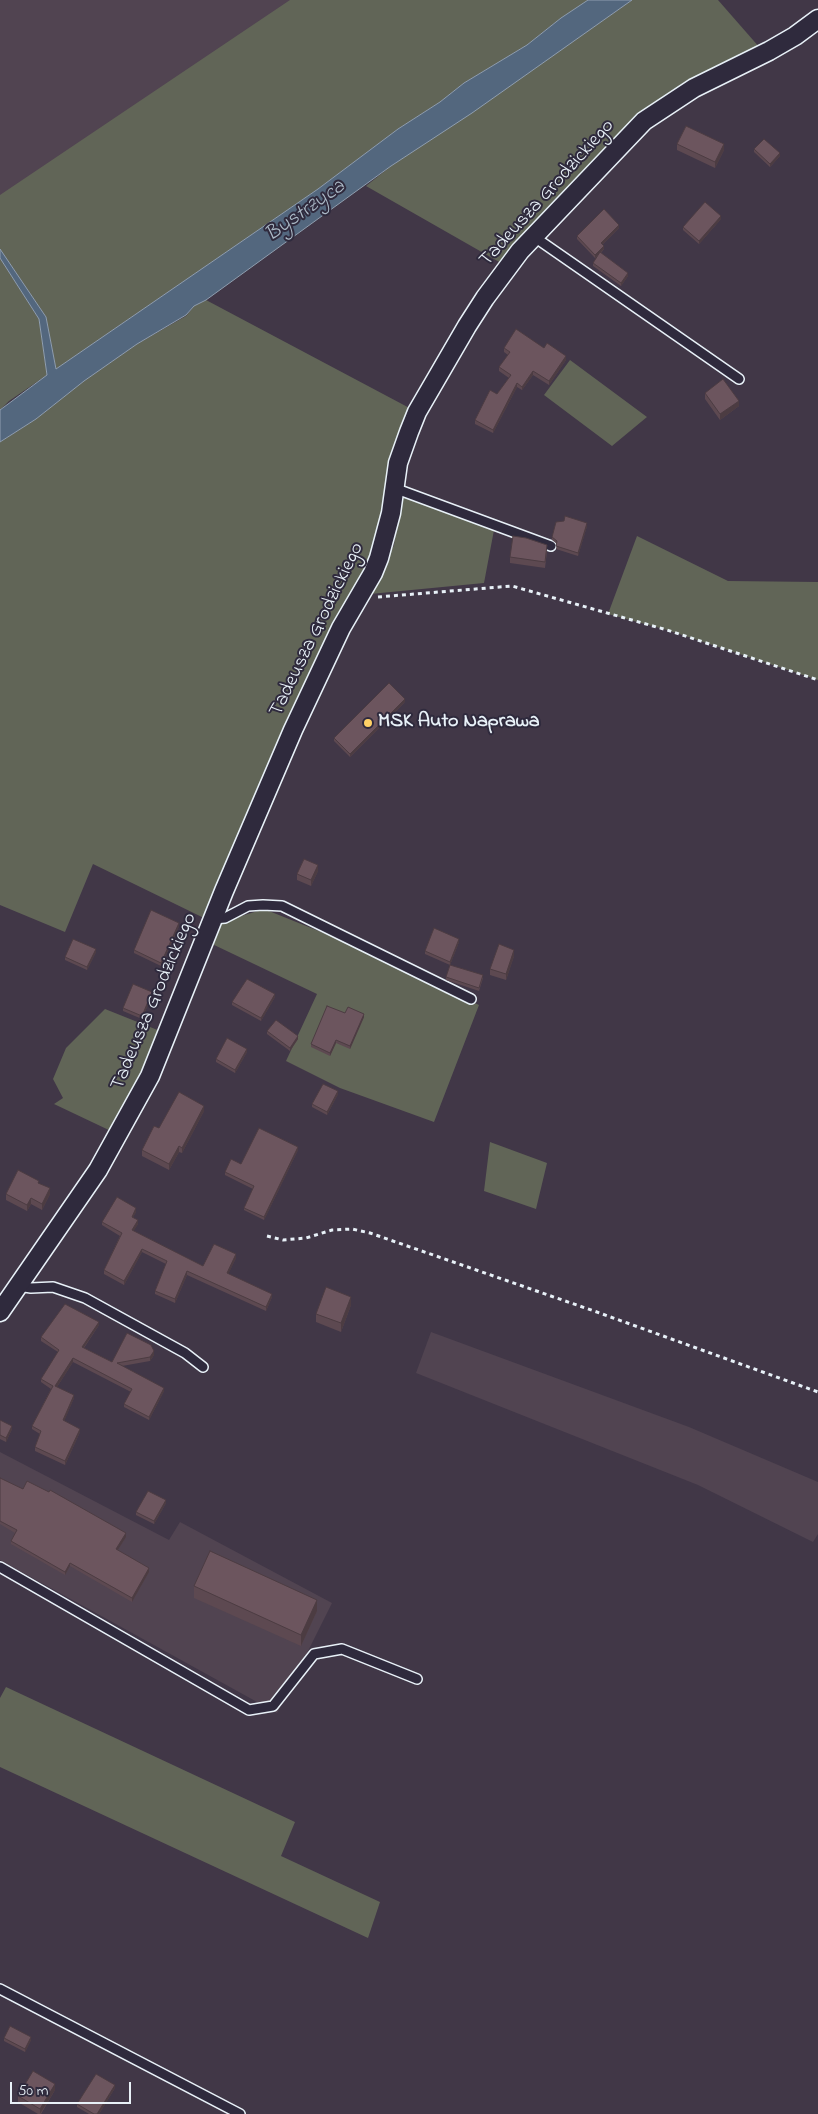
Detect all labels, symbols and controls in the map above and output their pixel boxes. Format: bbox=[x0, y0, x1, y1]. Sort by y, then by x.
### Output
street label: Tadeusza Grodzickiego bbox=[475, 115, 621, 273]
water label: Bystrzyca bbox=[261, 175, 351, 249]
street label: Tadeusza Grodzickiego bbox=[266, 539, 370, 721]
place label: MSK Auto Naprawa bbox=[378, 711, 540, 735]
marker: MSK Auto Naprawa bbox=[362, 717, 374, 729]
street label: Tadeusza Grodzickiego bbox=[107, 910, 203, 1094]
scale bar bbox=[12, 2072, 134, 2104]
text: 50 m bbox=[18, 2080, 48, 2102]

